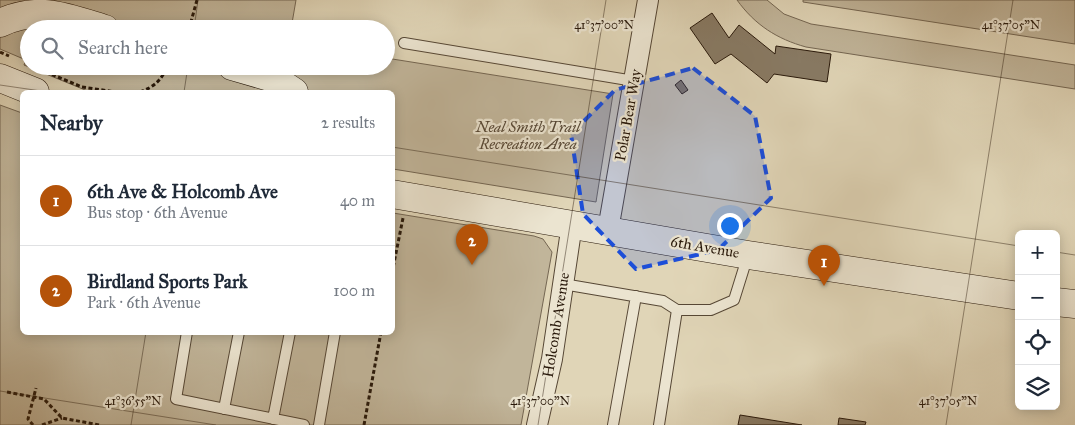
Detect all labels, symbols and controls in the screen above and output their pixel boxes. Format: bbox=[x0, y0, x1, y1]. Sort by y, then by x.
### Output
text: 41°37'00"N bbox=[574, 18, 634, 32]
text: 41°37'05"N bbox=[982, 18, 1040, 32]
search box bbox=[20, 20, 395, 75]
icon: search bbox=[38, 34, 66, 62]
text: Search here bbox=[78, 36, 168, 59]
street label: Polar Bear Way bbox=[611, 67, 645, 162]
text: Nearby bbox=[40, 110, 103, 136]
text: 2 results bbox=[321, 113, 375, 132]
park label: Neal Smith Trail Recreation Area bbox=[475, 118, 582, 153]
text: 6th Ave & Holcomb Ave bbox=[87, 180, 278, 203]
text: 1 bbox=[53, 191, 59, 210]
text: 40 m bbox=[340, 191, 375, 210]
text: Bus stop · 6th Avenue bbox=[87, 203, 228, 222]
your location bbox=[717, 213, 743, 239]
pin: 2 bbox=[456, 224, 488, 265]
map controls bbox=[1015, 230, 1060, 410]
button: + bbox=[1015, 230, 1060, 275]
street label: 6th Avenue bbox=[669, 232, 741, 262]
pin: 1 bbox=[808, 245, 840, 286]
text: Birdland Sports Park bbox=[87, 270, 248, 293]
street label: Holcomb Avenue bbox=[539, 271, 573, 379]
button: − bbox=[1015, 275, 1060, 320]
text: 2 bbox=[52, 281, 60, 300]
text: 100 m bbox=[333, 281, 375, 300]
text: Park · 6th Avenue bbox=[87, 293, 201, 312]
button: locate bbox=[1015, 320, 1060, 365]
button: layers bbox=[1015, 365, 1060, 410]
text: 41°36'55"N bbox=[105, 394, 161, 408]
text: 41°37'00"N bbox=[510, 394, 570, 408]
text: 41°37'05"N bbox=[919, 394, 977, 408]

